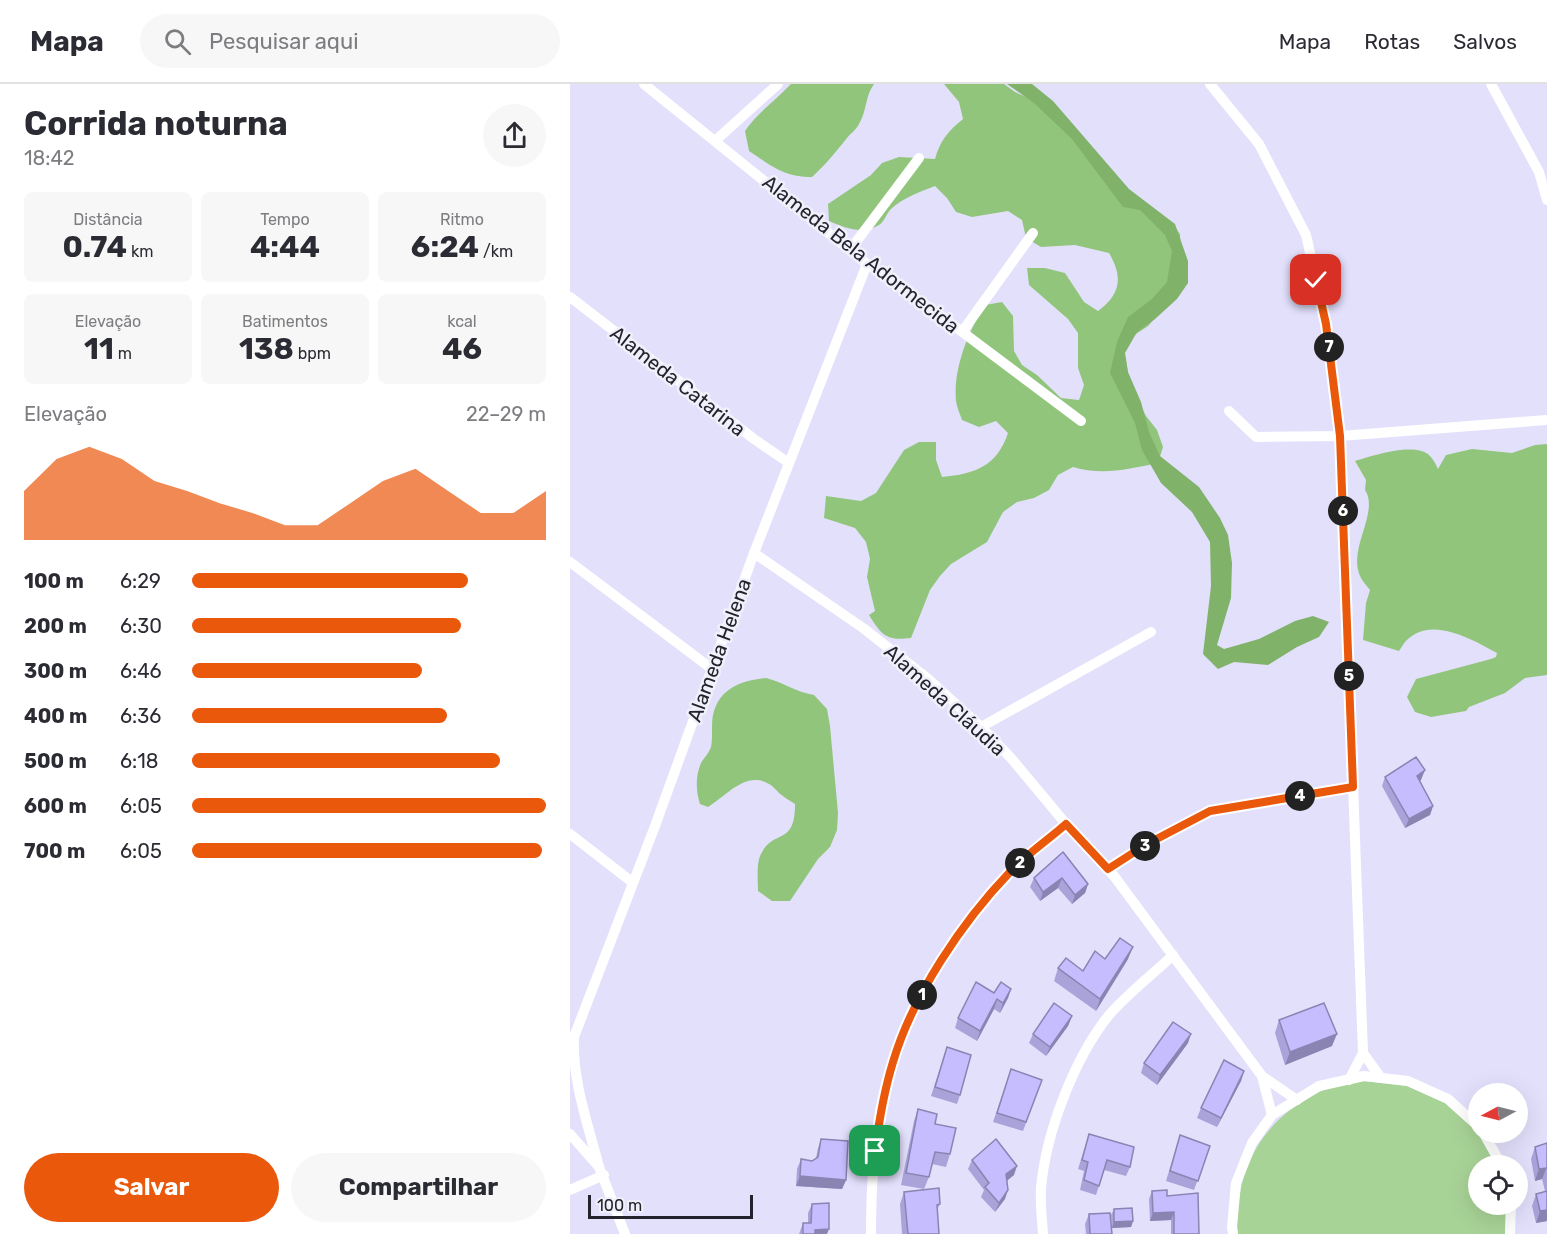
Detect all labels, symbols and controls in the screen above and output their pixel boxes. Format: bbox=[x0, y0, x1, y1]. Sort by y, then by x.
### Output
search box bbox=[140, 14, 560, 68]
text: Mapa bbox=[30, 25, 104, 58]
icon: search bbox=[161, 25, 194, 58]
text: Pesquisar aqui bbox=[209, 28, 359, 55]
text: Mapa bbox=[1279, 29, 1331, 54]
text: Rotas bbox=[1364, 29, 1420, 54]
text: Salvos bbox=[1453, 29, 1517, 54]
text: Corrida noturna bbox=[24, 104, 288, 143]
button: share bbox=[483, 104, 546, 167]
text: 18:42 bbox=[24, 146, 75, 170]
street label: Alameda Bela Adormecida bbox=[758, 170, 964, 338]
text: Distância bbox=[73, 210, 143, 229]
text: Tempo bbox=[260, 210, 310, 229]
text: Ritmo bbox=[440, 210, 484, 229]
text: 0.74 bbox=[63, 229, 127, 265]
text: 4:44 bbox=[250, 229, 320, 265]
text: 6:24 bbox=[411, 229, 479, 265]
text: km bbox=[127, 242, 153, 261]
text: /km bbox=[479, 242, 513, 261]
pin bbox=[1290, 254, 1341, 305]
icon: check bbox=[1299, 263, 1332, 296]
text: Elevação bbox=[75, 312, 141, 331]
text: Batimentos bbox=[242, 312, 328, 331]
text: kcal bbox=[447, 312, 477, 331]
street label: Alameda Catarina bbox=[606, 321, 750, 441]
text: 11 bbox=[84, 331, 114, 367]
text: 138 bbox=[239, 331, 294, 367]
text: 46 bbox=[442, 331, 482, 367]
pin: 7 bbox=[1314, 332, 1344, 362]
text: 7 bbox=[1324, 337, 1334, 356]
text: m bbox=[114, 344, 132, 363]
text: bpm bbox=[294, 344, 331, 363]
text: Elevação bbox=[24, 402, 107, 426]
text: 22–29 m bbox=[466, 402, 546, 426]
pin: 6 bbox=[1328, 496, 1358, 526]
text: 6 bbox=[1338, 501, 1348, 520]
text: 100 m bbox=[24, 569, 84, 593]
text: 6:29 bbox=[120, 569, 161, 593]
street label: Alameda Helena bbox=[682, 575, 756, 725]
text: 200 m bbox=[24, 614, 87, 638]
text: 6:30 bbox=[120, 614, 162, 638]
street label: Alameda Cláudia bbox=[879, 639, 1011, 761]
text: 300 m bbox=[24, 659, 87, 683]
text: 6:46 bbox=[120, 659, 162, 683]
pin: 5 bbox=[1334, 661, 1364, 691]
text: 5 bbox=[1344, 666, 1354, 685]
text: 400 m bbox=[24, 704, 87, 728]
text: 6:36 bbox=[120, 704, 161, 728]
text: 500 m bbox=[24, 749, 87, 773]
text: 6:18 bbox=[120, 749, 158, 773]
pin: 4 bbox=[1285, 781, 1315, 811]
text: 4 bbox=[1295, 786, 1305, 805]
text: 600 m bbox=[24, 794, 87, 818]
text: 6:05 bbox=[120, 794, 162, 818]
pin: 3 bbox=[1130, 831, 1160, 861]
text: 3 bbox=[1140, 836, 1150, 855]
text: 700 m bbox=[24, 839, 85, 863]
text: 6:05 bbox=[120, 839, 162, 863]
pin: 2 bbox=[1005, 848, 1035, 878]
text: 2 bbox=[1015, 853, 1025, 872]
pin: 1 bbox=[907, 980, 937, 1010]
text: 1 bbox=[918, 985, 926, 1004]
north arrow bbox=[1468, 1083, 1528, 1143]
map controls bbox=[1468, 1083, 1528, 1215]
pin bbox=[849, 1125, 900, 1176]
icon: arrive bbox=[858, 1134, 891, 1167]
button: Salvar bbox=[24, 1153, 279, 1222]
button: Compartilhar bbox=[291, 1153, 546, 1222]
button: locate bbox=[1468, 1155, 1528, 1215]
scale bar bbox=[588, 1192, 753, 1220]
text: 100 m bbox=[597, 1196, 642, 1215]

